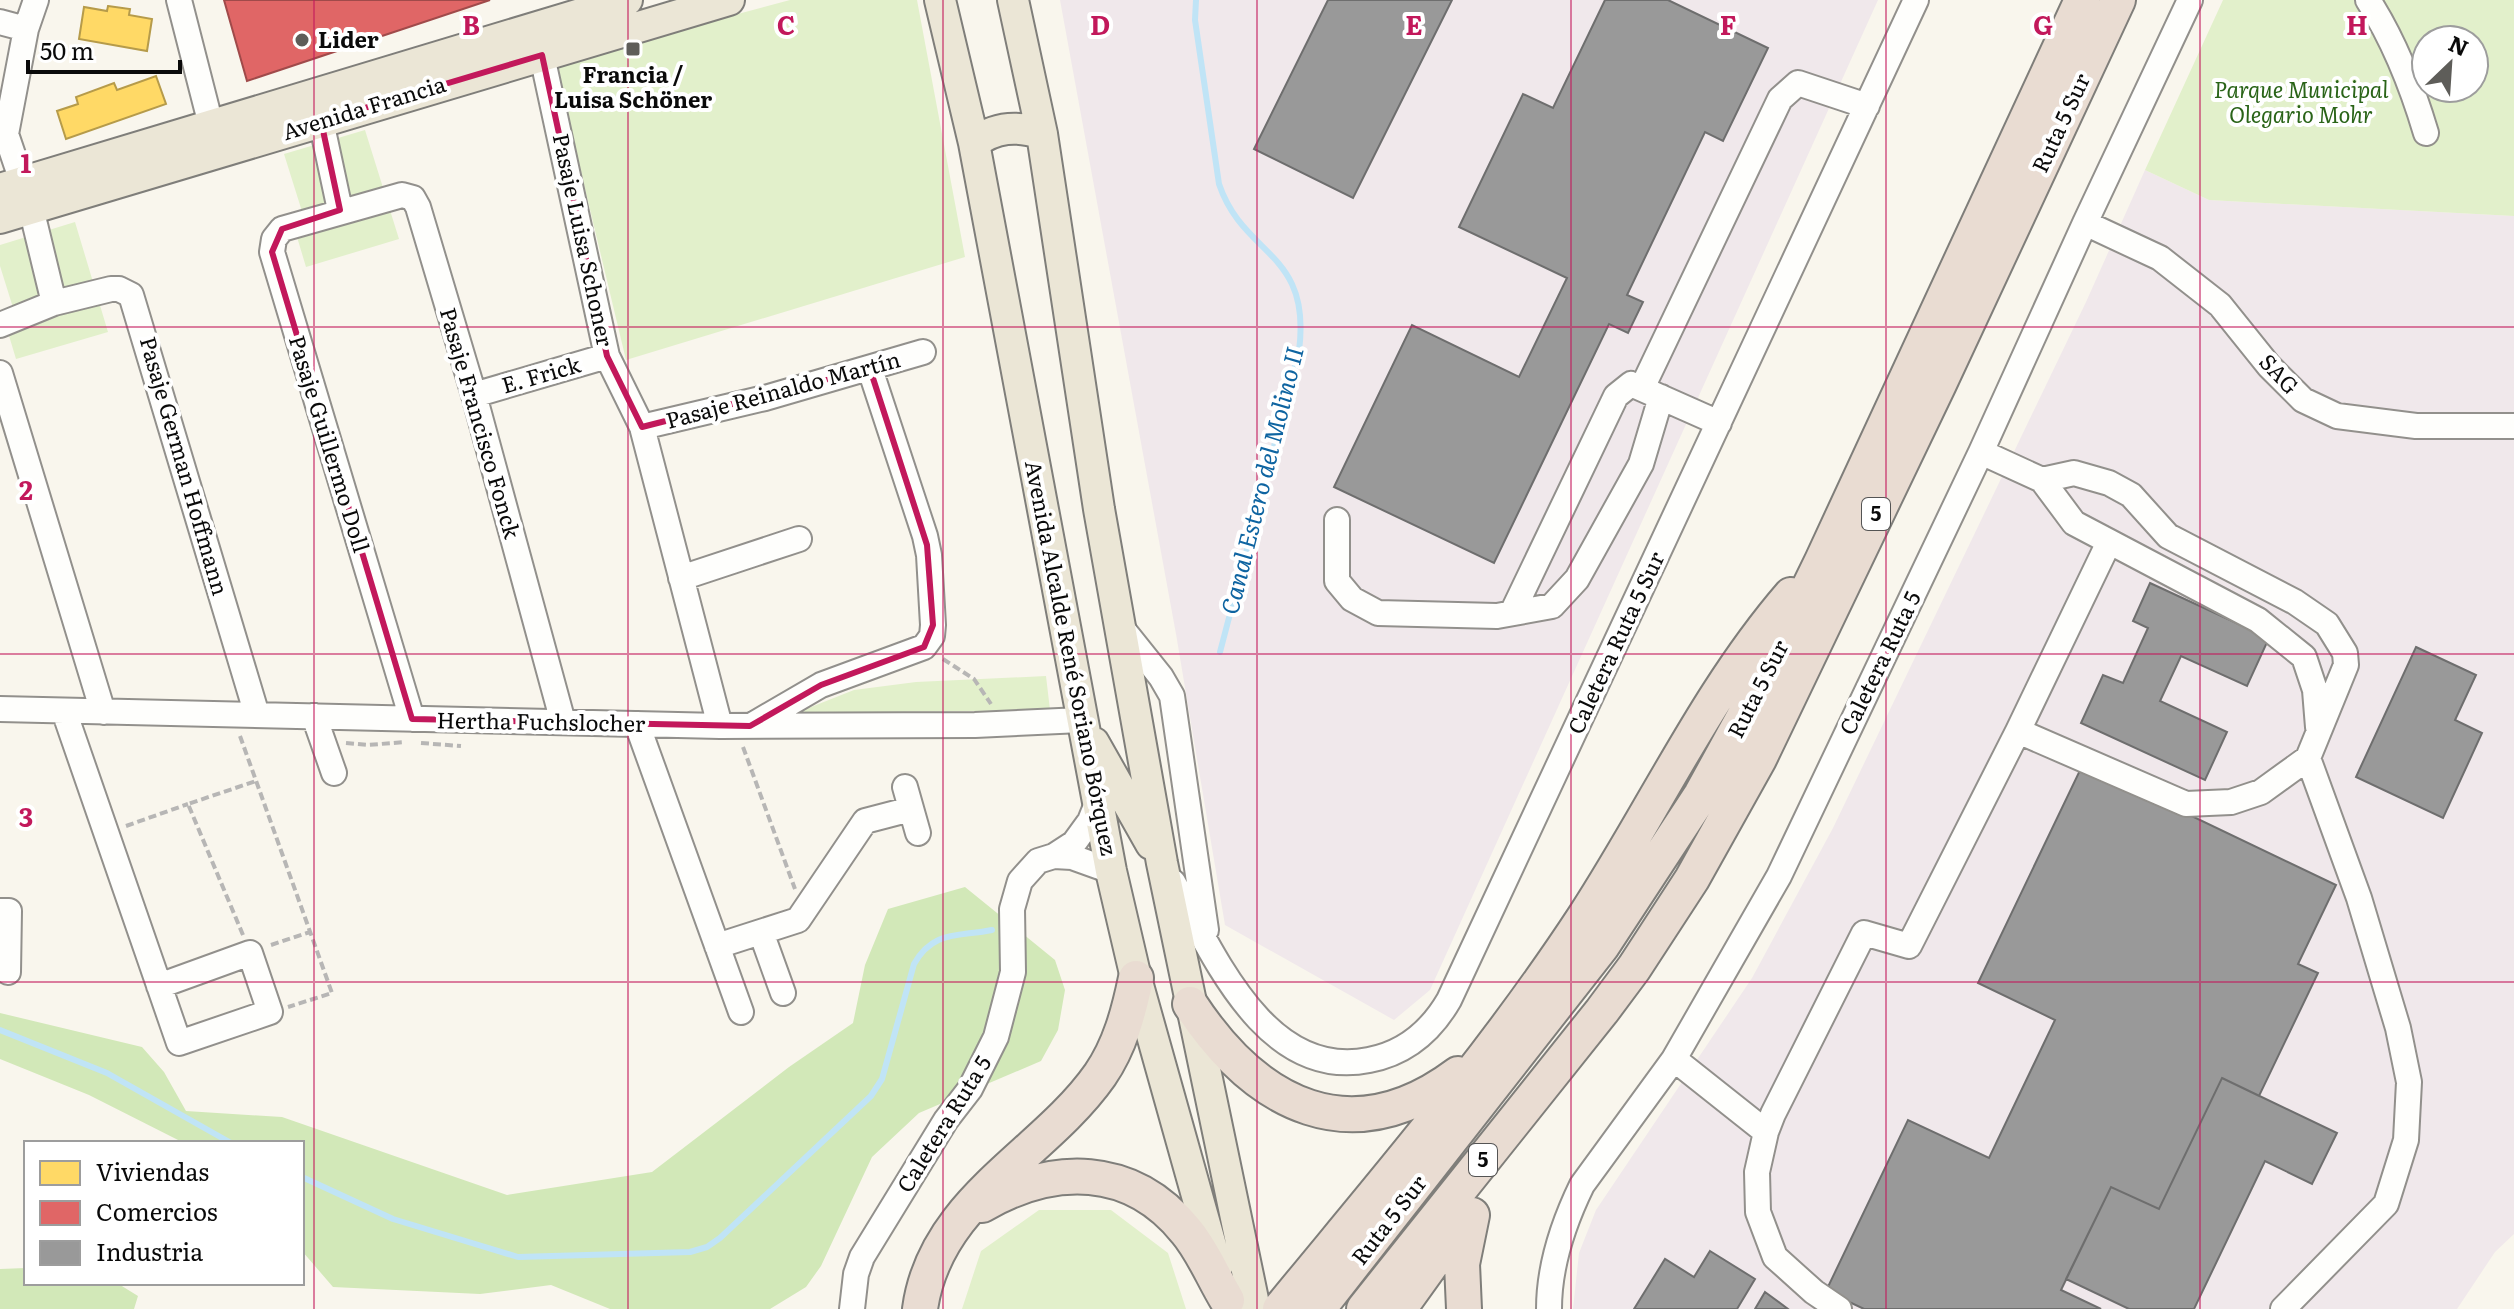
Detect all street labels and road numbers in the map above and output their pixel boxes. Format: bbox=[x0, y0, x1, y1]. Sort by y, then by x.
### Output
street label: Avenida Francia bbox=[278, 66, 449, 147]
street label: Ruta 5 Sur bbox=[2022, 67, 2097, 177]
street label: Pasaje Luisa Schoner bbox=[546, 130, 623, 350]
street label: Pasaje Francisco Fonck bbox=[433, 303, 530, 543]
street label: Pasaje Guillermo Doll bbox=[282, 331, 379, 556]
street label: Pasaje German Hoffmann bbox=[133, 332, 238, 599]
street label: Pasaje Reinaldo Martín bbox=[662, 341, 904, 436]
street label: SAG bbox=[2253, 345, 2307, 401]
street label: E. Frick bbox=[497, 346, 585, 401]
street label: Avenida Alcalde René Soriano Bórquez bbox=[1018, 457, 1127, 858]
road number: 5 bbox=[1862, 498, 1890, 530]
street label: Caletera Ruta 5 Sur bbox=[1558, 545, 1672, 739]
street label: Caletera Ruta 5 bbox=[1830, 585, 1928, 740]
street label: Ruta 5 Sur bbox=[1718, 633, 1796, 743]
street label: Hertha Fuchslocher bbox=[436, 702, 646, 739]
street label: Caletera Ruta 5 bbox=[887, 1048, 998, 1198]
road number: 5 bbox=[1469, 1144, 1497, 1176]
street label: Ruta 5 Sur bbox=[1342, 1167, 1434, 1271]

